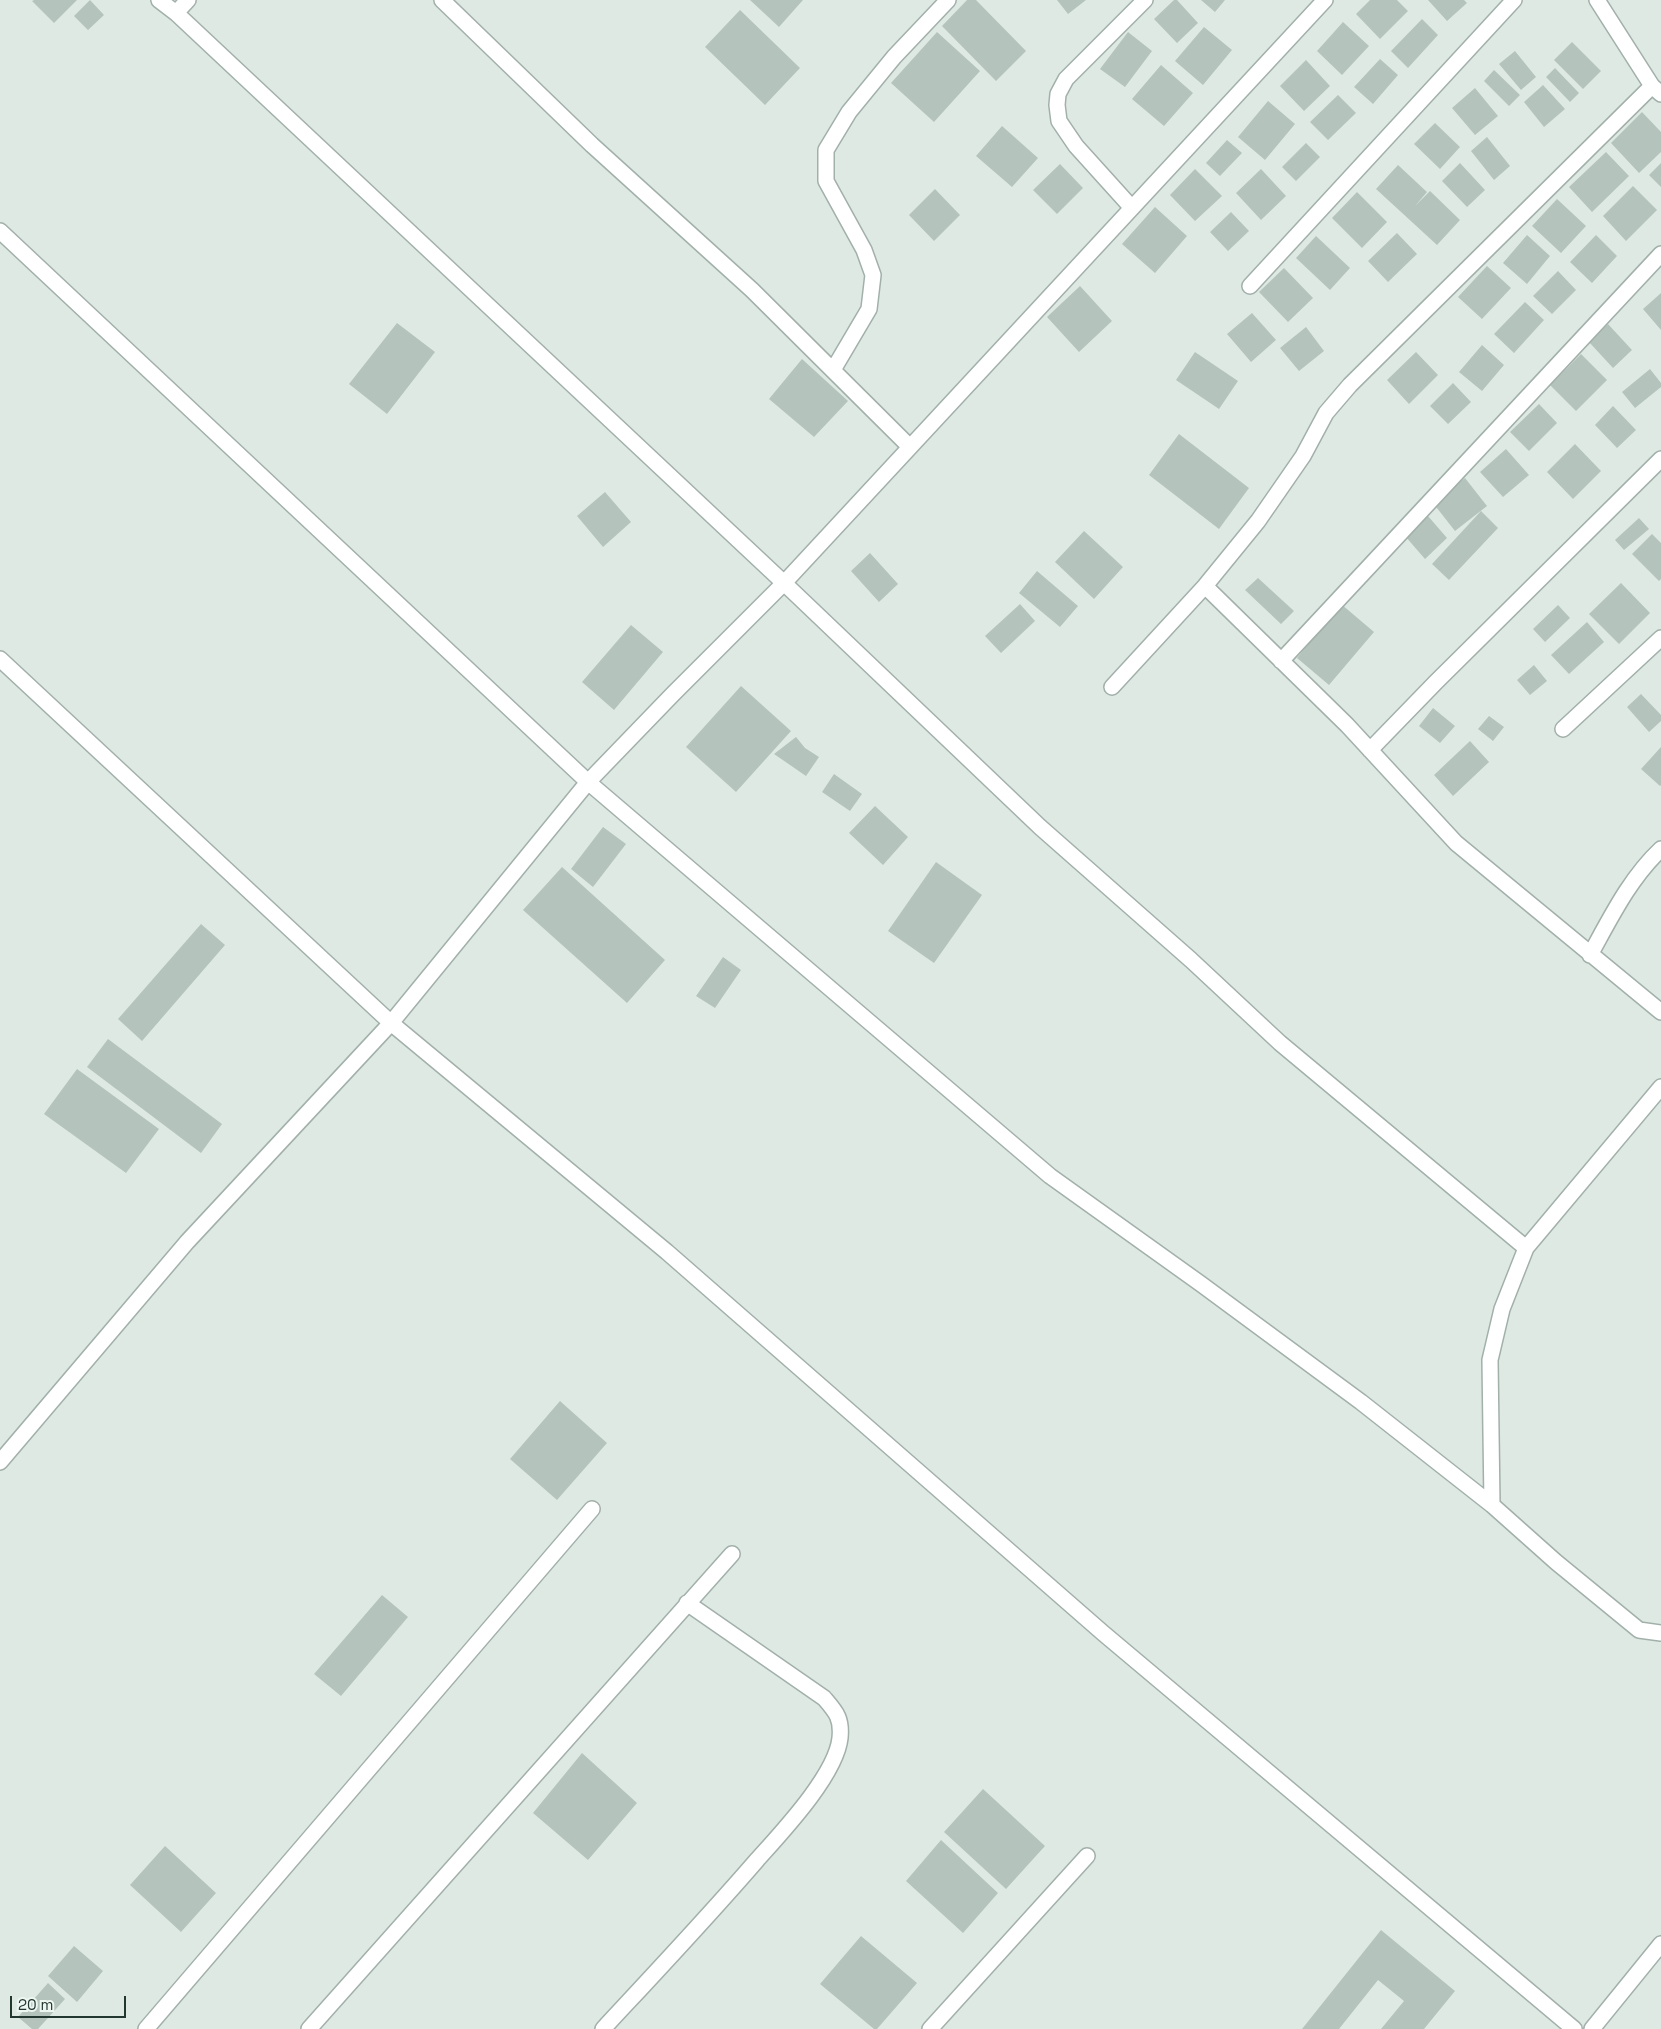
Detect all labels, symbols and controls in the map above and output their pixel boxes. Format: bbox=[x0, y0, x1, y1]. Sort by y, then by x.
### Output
scale bar bbox=[12, 1986, 129, 2018]
text: 20 m bbox=[18, 1995, 53, 2014]

